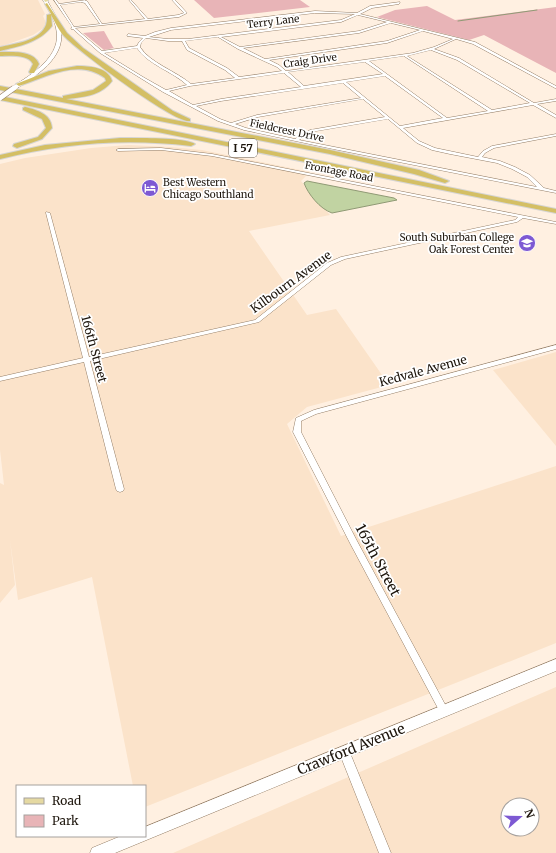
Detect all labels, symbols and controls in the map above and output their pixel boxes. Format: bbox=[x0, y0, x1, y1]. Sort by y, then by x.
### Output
street label: Terry Lane bbox=[246, 12, 300, 31]
street label: Craig Drive bbox=[283, 50, 338, 71]
street label: Fieldcrest Drive bbox=[249, 116, 325, 145]
road number: I 57 bbox=[229, 139, 257, 157]
street label: Frontage Road bbox=[304, 158, 374, 185]
place label: Best Western Chicago Southland bbox=[163, 176, 253, 201]
hotel icon: Best Western Chicago Southland bbox=[140, 178, 160, 198]
place label: South Suburban College Oak Forest Center bbox=[399, 231, 514, 256]
school or university icon: South Suburban College Oak Forest Center bbox=[517, 233, 537, 253]
street label: Kilbourn Avenue bbox=[247, 247, 334, 316]
street label: 166th Street bbox=[78, 314, 111, 384]
street label: Kedvale Avenue bbox=[377, 352, 468, 389]
street label: 165th Street bbox=[351, 521, 405, 600]
street label: Crawford Avenue bbox=[295, 719, 407, 779]
legend bbox=[16, 785, 146, 837]
text: Road bbox=[52, 793, 81, 808]
north arrow bbox=[500, 797, 540, 837]
text: N bbox=[521, 807, 538, 820]
text: Park bbox=[52, 813, 79, 828]

